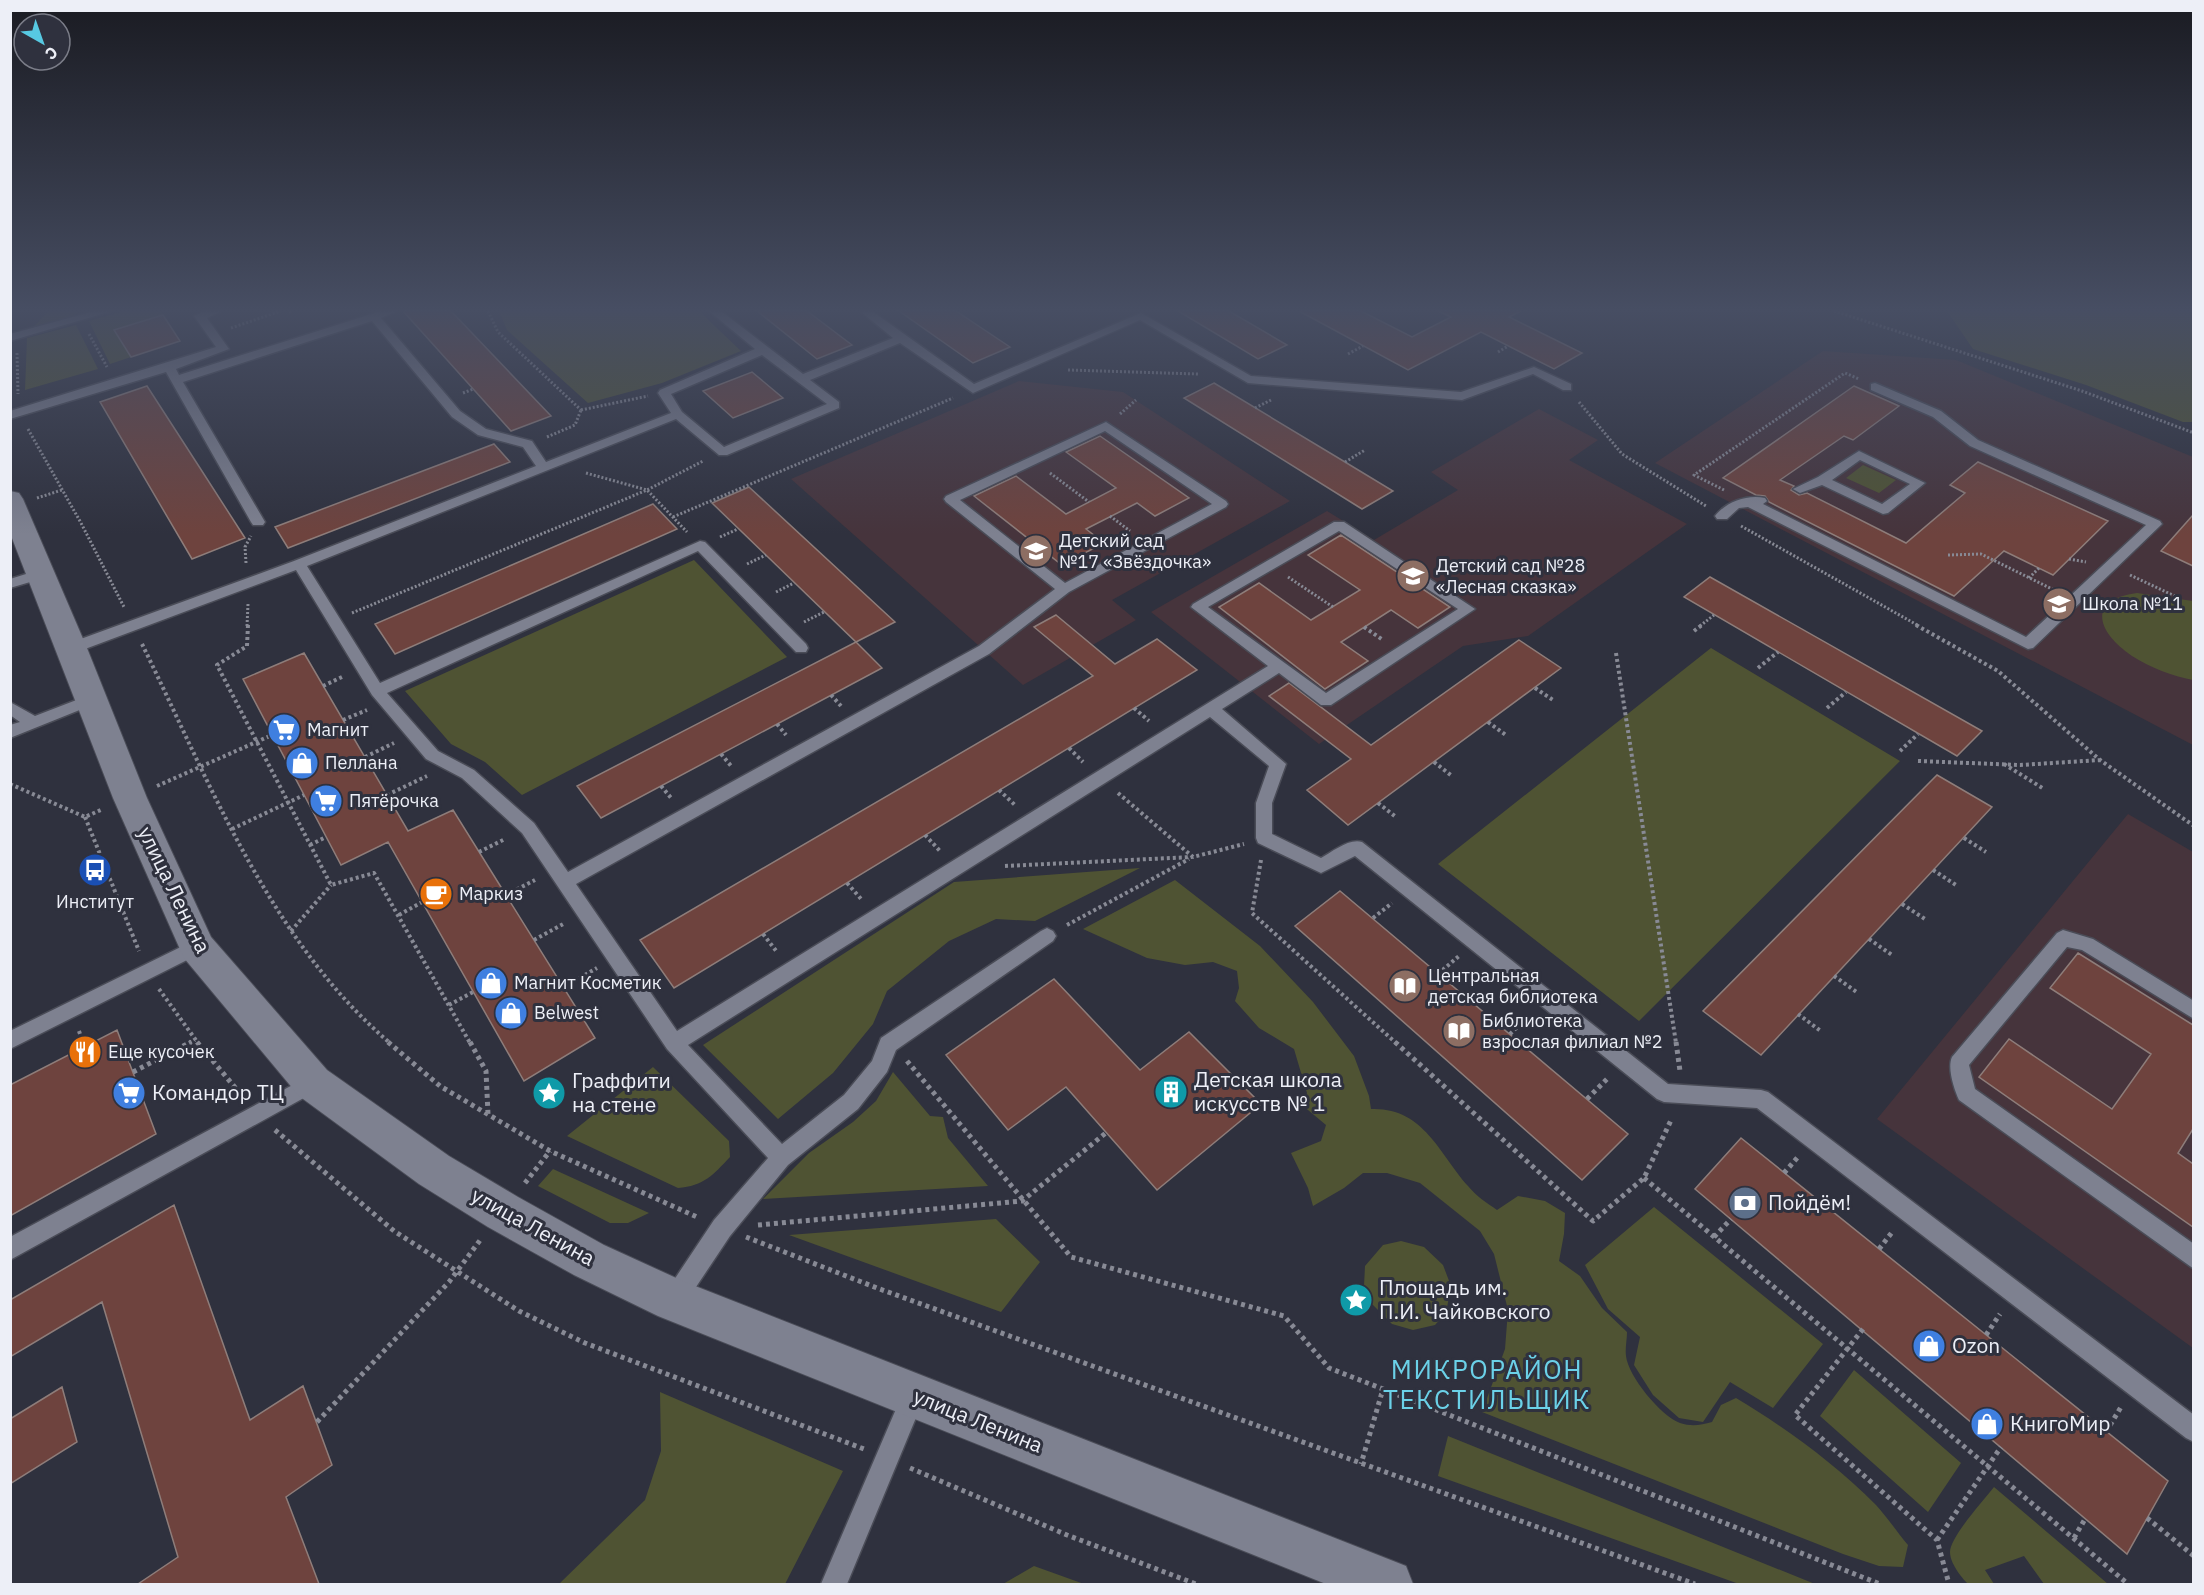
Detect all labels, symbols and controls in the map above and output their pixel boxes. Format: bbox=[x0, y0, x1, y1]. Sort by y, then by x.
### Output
north arrow bbox=[12, 12, 72, 72]
text: С bbox=[41, 42, 62, 65]
place label: Детский сад №17 «Звёздочка» bbox=[1059, 529, 1211, 573]
school or university icon: Детский сад №17 «Звёздочка» bbox=[1018, 533, 1054, 569]
place label: Детский сад №28 «Лесная сказка» bbox=[1436, 554, 1585, 598]
school or university icon: Детский сад №28 «Лесная сказка» bbox=[1395, 558, 1431, 594]
school or university icon: Школа №11 bbox=[2041, 586, 2077, 622]
place label: Школа №11 bbox=[2082, 592, 2183, 615]
supermarket icon: Магнит bbox=[266, 712, 302, 748]
place label: Магнит bbox=[307, 718, 369, 741]
shop icon: Пеллана bbox=[284, 745, 320, 781]
place label: Пеллана bbox=[325, 751, 398, 774]
supermarket icon: Пятёрочка bbox=[308, 783, 344, 819]
place label: Пятёрочка bbox=[349, 789, 439, 812]
street label: улица Ленина bbox=[132, 822, 218, 957]
bus stop icon: Институт bbox=[77, 852, 113, 888]
cafe icon: Маркиз bbox=[418, 876, 454, 912]
place label: Маркиз bbox=[459, 882, 523, 905]
place label: Институт bbox=[56, 890, 134, 913]
place label: Центральная детская библиотека bbox=[1428, 964, 1598, 1008]
shop icon: Магнит Косметик bbox=[473, 965, 509, 1001]
library icon: Центральная детская библиотека bbox=[1387, 968, 1423, 1004]
place label: Магнит Косметик bbox=[514, 971, 662, 994]
shop icon: Belwest bbox=[493, 995, 529, 1031]
place label: Belwest bbox=[534, 1001, 599, 1024]
place label: Библиотека взрослая филиал №2 bbox=[1482, 1009, 1663, 1053]
library icon: Библиотека взрослая филиал №2 bbox=[1441, 1013, 1477, 1049]
restaurant icon: Еще кусочек bbox=[67, 1034, 103, 1070]
place label: Еще кусочек bbox=[108, 1040, 215, 1063]
place label: Детская школа искусств № 1 bbox=[1194, 1065, 1342, 1117]
place label: Граффити на стене bbox=[572, 1066, 671, 1118]
building icon: Детская школа искусств № 1 bbox=[1153, 1074, 1189, 1110]
supermarket icon: Командор ТЦ bbox=[111, 1075, 147, 1111]
place icon: Граффити на стене bbox=[531, 1075, 567, 1111]
place label: Командор ТЦ bbox=[152, 1078, 284, 1106]
street label: улица Ленина bbox=[467, 1181, 600, 1272]
bank icon: Пойдём! bbox=[1727, 1185, 1763, 1221]
place label: Пойдём! bbox=[1768, 1188, 1851, 1216]
place label: Площадь им. П.И. Чайковского bbox=[1379, 1273, 1551, 1325]
place icon: Площадь им. П.И. Чайковского bbox=[1338, 1282, 1374, 1318]
shop icon: Ozon bbox=[1911, 1328, 1947, 1364]
place label: Ozon bbox=[1952, 1331, 2000, 1359]
district label: МИКРОРАЙОН ТЕКСТИЛЬЩИК bbox=[1383, 1352, 1591, 1416]
street label: улица Ленина bbox=[909, 1381, 1047, 1459]
shop icon: КнигоМир bbox=[1969, 1406, 2005, 1442]
place label: КнигоМир bbox=[2010, 1409, 2110, 1437]

